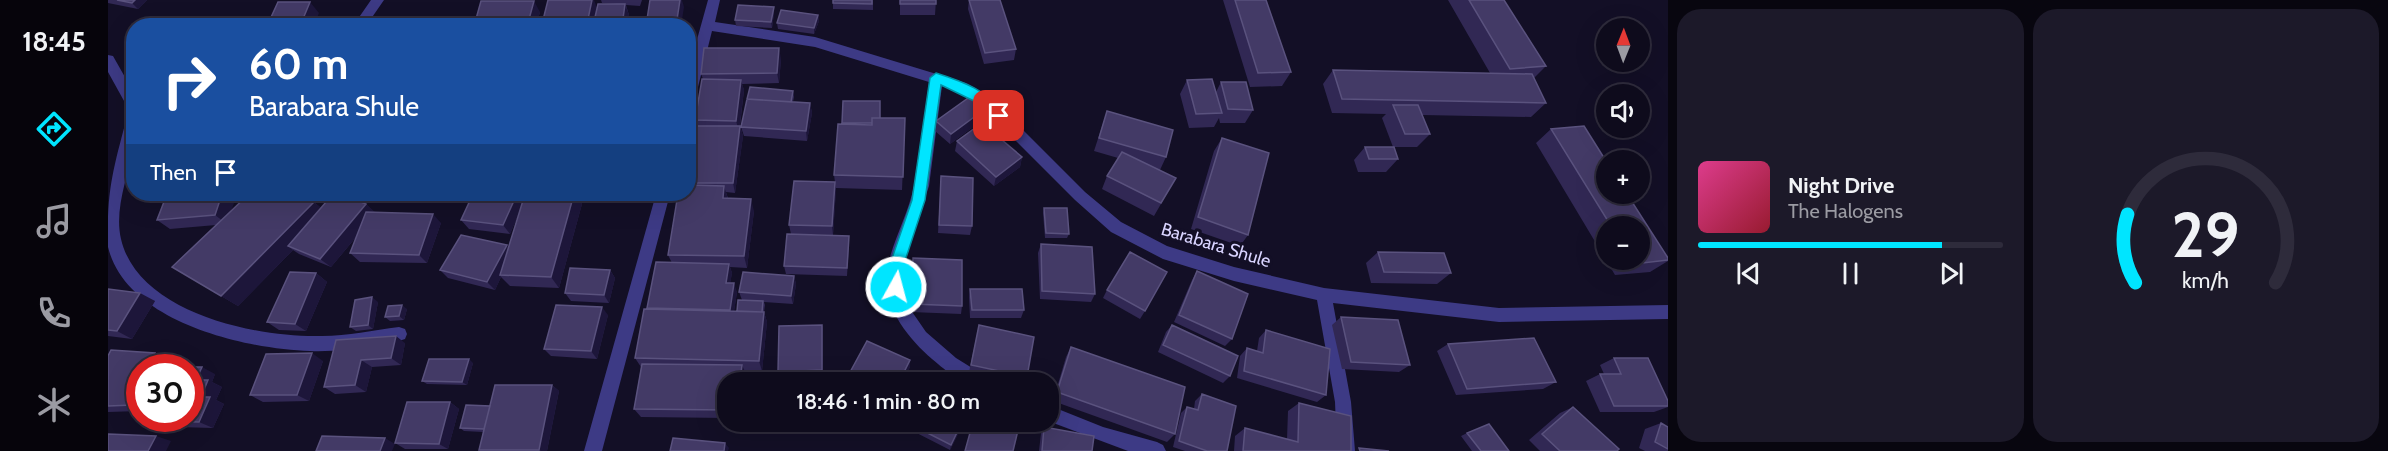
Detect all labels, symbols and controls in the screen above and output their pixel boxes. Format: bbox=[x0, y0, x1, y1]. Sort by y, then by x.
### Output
north arrow bbox=[1596, 18, 1650, 72]
map controls bbox=[1596, 18, 1650, 270]
text: 18:45 bbox=[22, 25, 86, 58]
text: 60 m bbox=[249, 38, 348, 90]
icon: right bbox=[150, 42, 228, 120]
button: sound bbox=[1596, 84, 1650, 138]
text: Barabara Shule bbox=[249, 90, 419, 123]
pin bbox=[973, 90, 1024, 141]
icon: arrive bbox=[982, 99, 1015, 132]
icon: directions bbox=[33, 108, 75, 150]
button: + bbox=[1596, 150, 1650, 204]
icon: arrive bbox=[209, 156, 242, 189]
text: Then bbox=[150, 159, 197, 186]
text: Night Drive bbox=[1788, 172, 1894, 199]
text: 29 bbox=[2172, 197, 2240, 273]
text: The Halogens bbox=[1788, 199, 1903, 223]
icon: music bbox=[33, 200, 75, 242]
button: − bbox=[1596, 216, 1650, 270]
street label: Barabara Shule bbox=[1159, 218, 1273, 272]
position arrow bbox=[864, 255, 928, 319]
icon: previous bbox=[1732, 257, 1765, 290]
icon: pause bbox=[1834, 257, 1867, 290]
icon: next bbox=[1935, 257, 1968, 290]
text: km/h bbox=[2182, 267, 2229, 293]
icon: phone bbox=[33, 292, 75, 334]
speed limit sign: 30 bbox=[126, 354, 204, 432]
icon: climate bbox=[33, 384, 75, 426]
text: 18:46 · 1 min · 80 m bbox=[796, 388, 980, 415]

